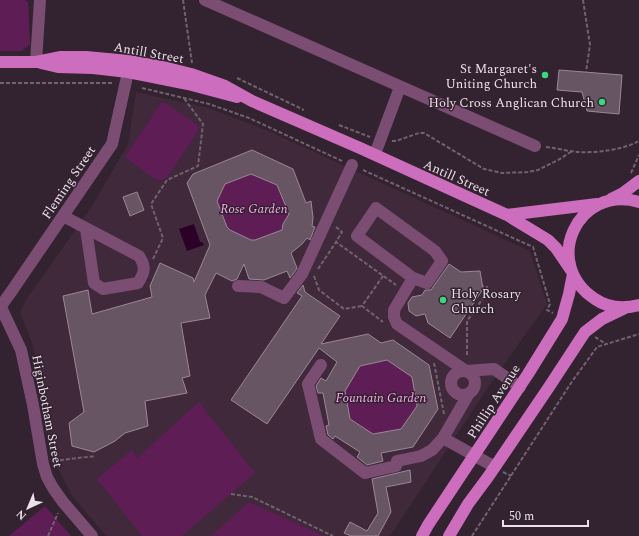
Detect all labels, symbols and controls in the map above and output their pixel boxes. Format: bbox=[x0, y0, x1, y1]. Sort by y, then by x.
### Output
street label: Antill Street bbox=[112, 37, 186, 69]
place label: St Margaret's Uniting Church bbox=[445, 59, 537, 94]
marker: St Margaret's Uniting Church bbox=[540, 70, 550, 80]
place label: Holy Cross Anglican Church bbox=[428, 93, 594, 113]
marker: Holy Cross Anglican Church bbox=[597, 97, 607, 107]
street label: Fleming Street bbox=[37, 141, 101, 223]
street label: Antill Street bbox=[420, 154, 493, 202]
park label: Rose Garden bbox=[220, 199, 288, 219]
place label: Holy Rosary Church bbox=[451, 284, 522, 319]
marker: Holy Rosary Church bbox=[438, 295, 448, 305]
street label: Higinbotham Street bbox=[26, 353, 68, 470]
street label: Phillip Avenue bbox=[462, 360, 525, 443]
park label: Fountain Garden bbox=[335, 388, 427, 408]
north arrow bbox=[8, 488, 48, 528]
scale bar bbox=[503, 502, 588, 528]
text: N bbox=[12, 506, 31, 524]
text: 50 m bbox=[509, 507, 534, 526]

